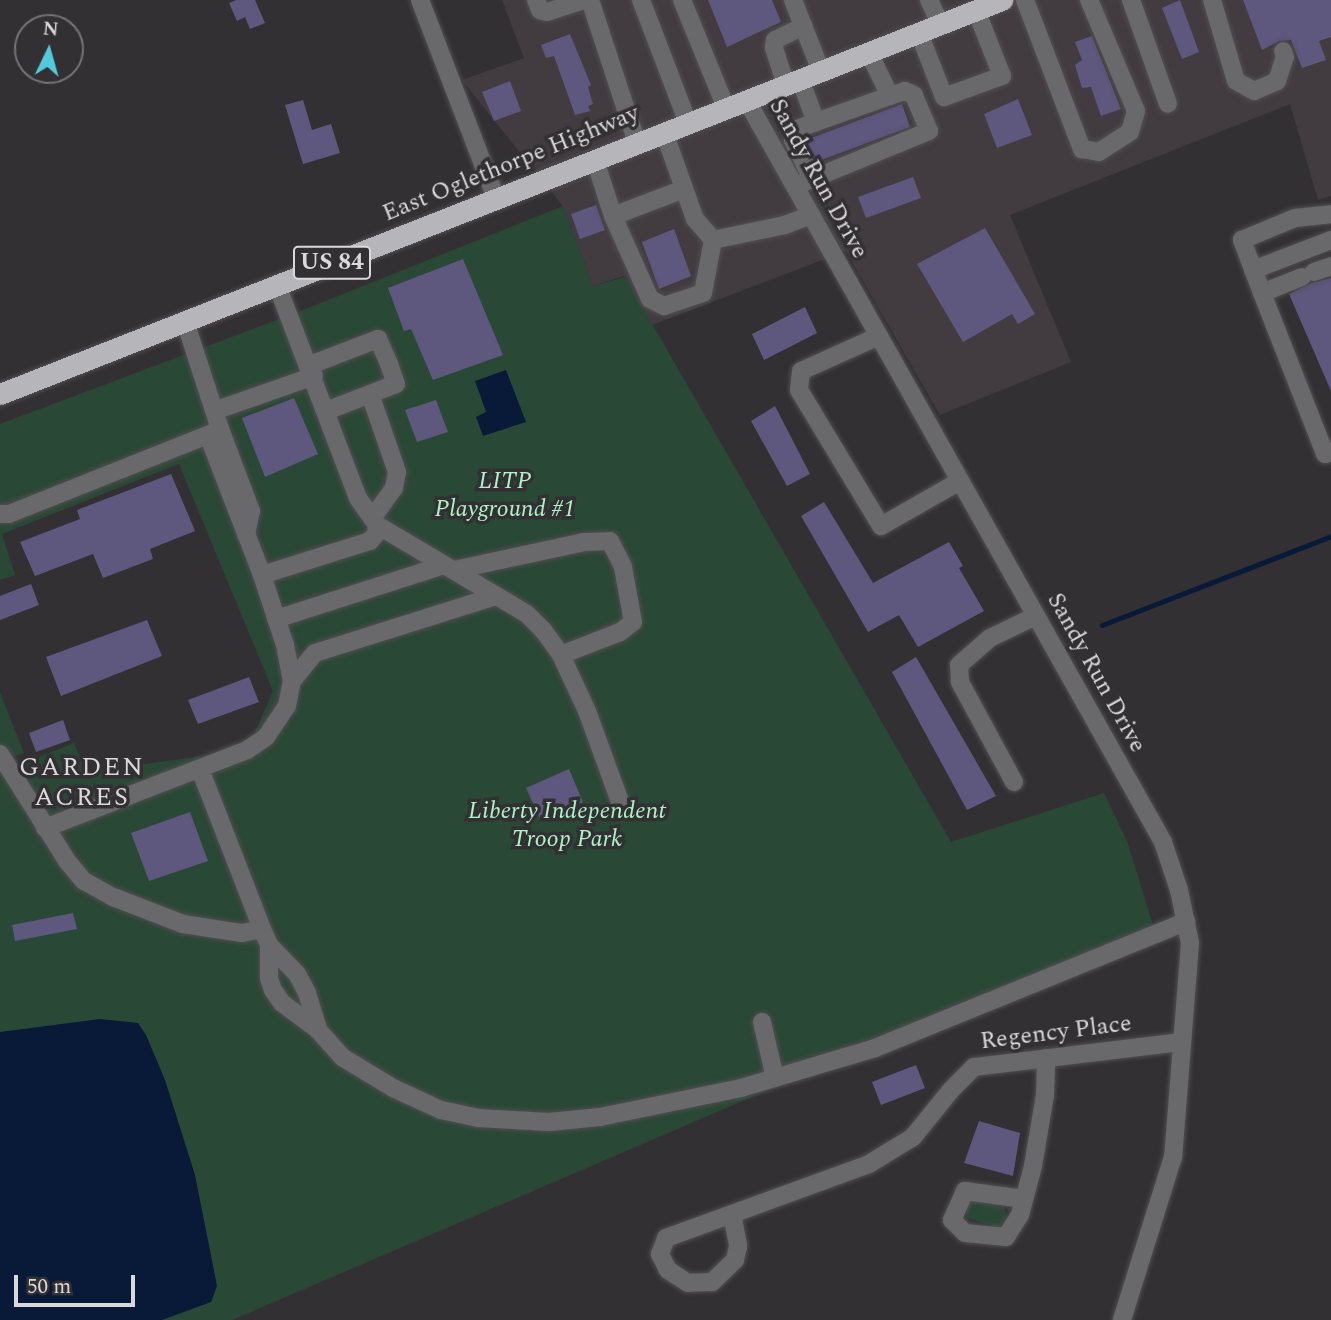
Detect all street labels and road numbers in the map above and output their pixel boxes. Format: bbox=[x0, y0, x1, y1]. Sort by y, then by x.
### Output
street label: Sandy Run Drive bbox=[762, 94, 874, 264]
street label: East Oglethorpe Highway bbox=[379, 99, 643, 229]
road number: US 84 bbox=[292, 244, 372, 282]
street label: Sandy Run Drive bbox=[1040, 588, 1152, 758]
street label: Regency Place bbox=[979, 1009, 1133, 1057]

